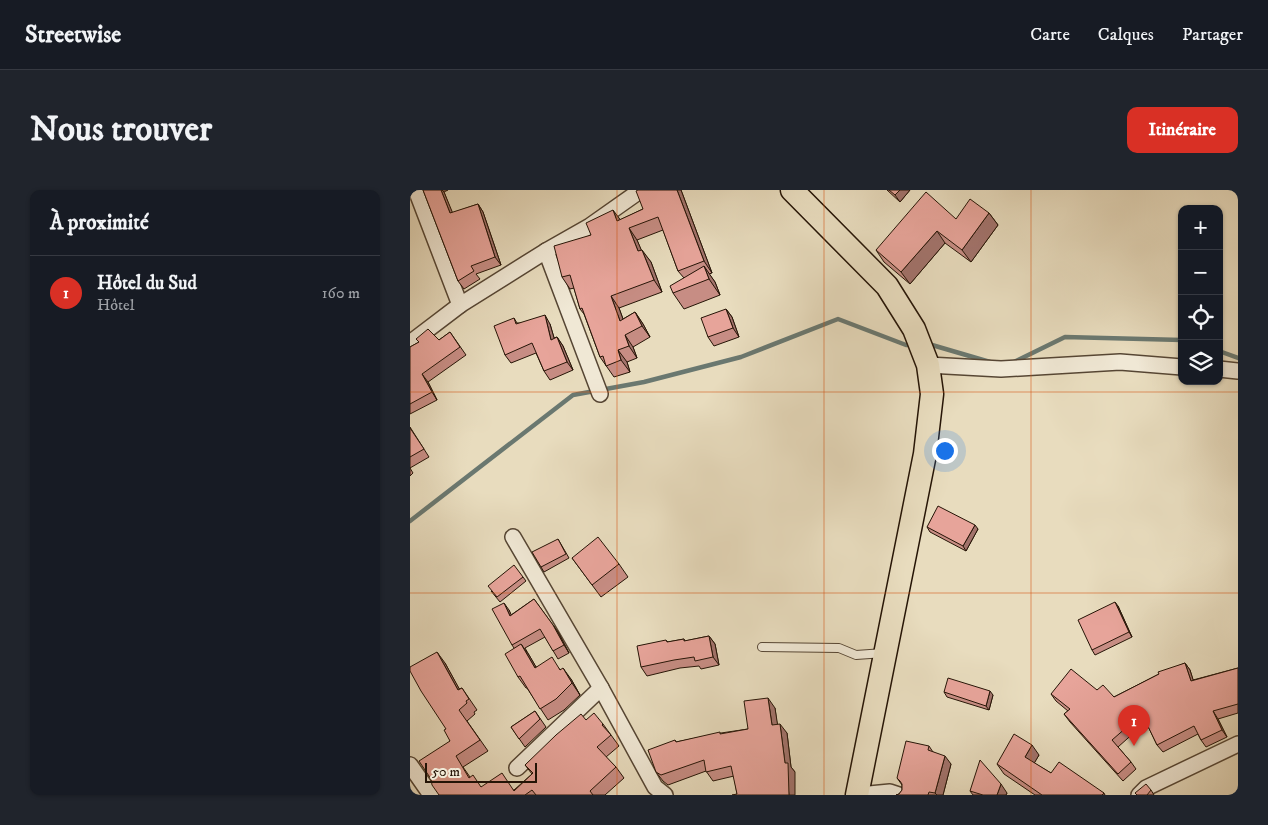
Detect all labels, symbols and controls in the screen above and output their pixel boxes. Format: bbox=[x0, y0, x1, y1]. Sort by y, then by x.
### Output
text: Streetwise bbox=[25, 20, 121, 50]
text: Carte bbox=[1030, 24, 1070, 46]
text: Calques bbox=[1098, 24, 1154, 46]
text: Partager bbox=[1182, 24, 1243, 46]
button: Itinéraire bbox=[1127, 107, 1238, 153]
text: Nous trouver bbox=[30, 108, 212, 152]
map controls bbox=[1178, 205, 1223, 385]
button: + bbox=[1178, 205, 1223, 250]
text: À proximité bbox=[50, 210, 149, 236]
button: − bbox=[1178, 250, 1223, 295]
text: Hôtel du Sud bbox=[97, 272, 197, 295]
text: 1 bbox=[63, 283, 69, 303]
text: 160 m bbox=[322, 283, 360, 303]
text: Hôtel bbox=[97, 295, 135, 315]
button: locate bbox=[1178, 295, 1223, 340]
button: layers bbox=[1178, 340, 1223, 385]
your location bbox=[932, 438, 958, 464]
pin: 1 bbox=[1118, 705, 1150, 746]
scale bar bbox=[425, 760, 538, 783]
text: 50 m bbox=[432, 763, 460, 781]

